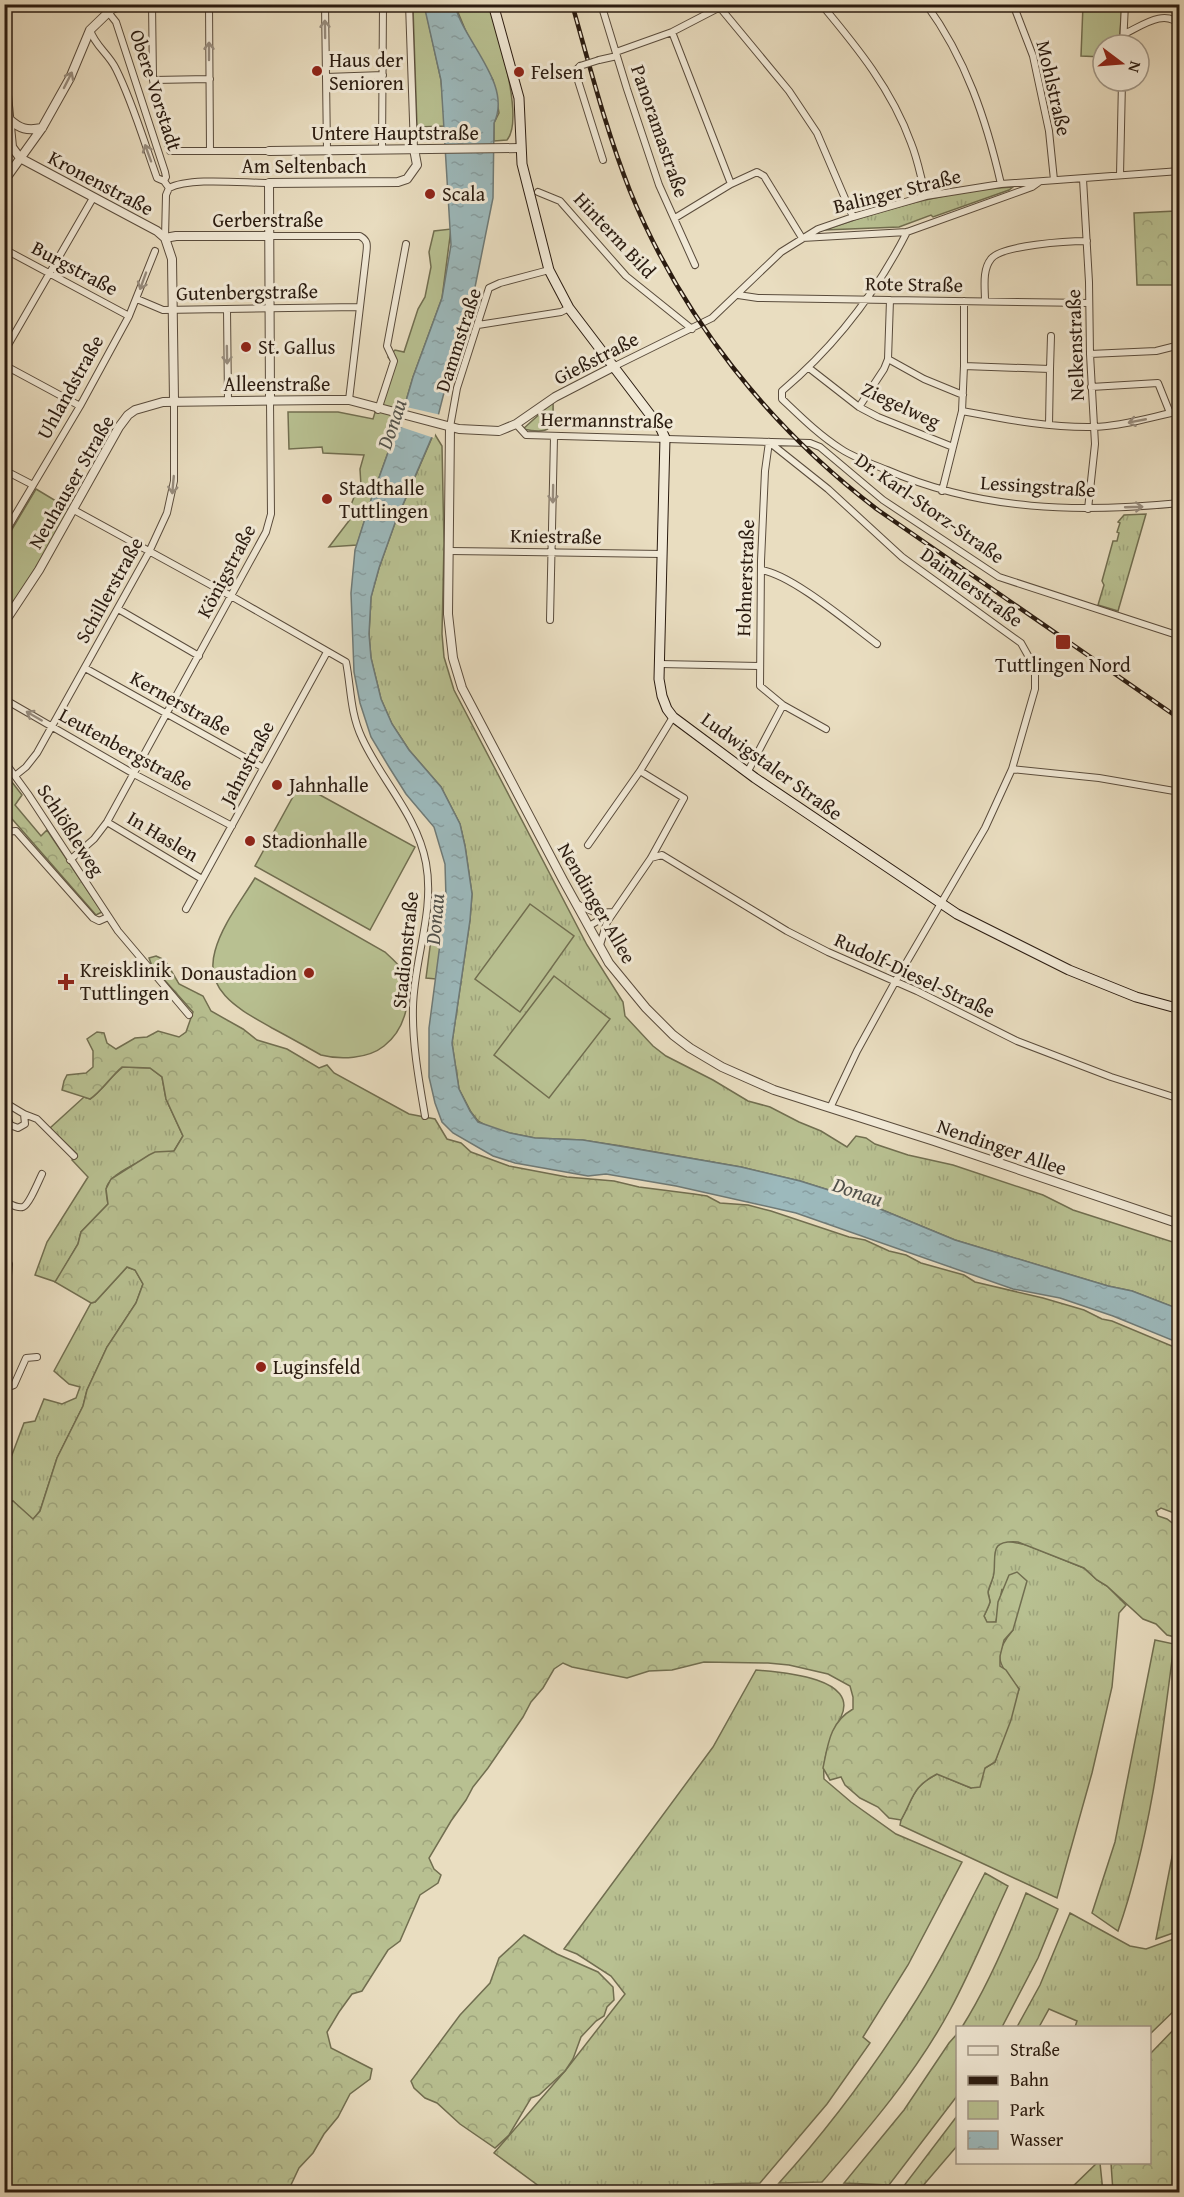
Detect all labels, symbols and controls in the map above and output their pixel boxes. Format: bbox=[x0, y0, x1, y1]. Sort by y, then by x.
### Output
one-way arrow bbox=[319, 19, 331, 39]
street label: Obere Vorstadt bbox=[123, 25, 190, 154]
north arrow bbox=[1091, 33, 1151, 93]
street label: Mohlstraße bbox=[1029, 37, 1080, 138]
one-way arrow bbox=[203, 41, 215, 61]
place label: Haus der Senioren bbox=[329, 45, 404, 97]
place label: Felsen bbox=[531, 57, 584, 86]
text: N bbox=[1122, 59, 1148, 76]
street label: Panoramastraße bbox=[624, 61, 697, 201]
marker: Haus der Senioren bbox=[310, 64, 324, 78]
marker: Felsen bbox=[512, 65, 526, 79]
one-way arrow bbox=[62, 72, 74, 89]
street label: Untere Hauptstraße bbox=[311, 118, 479, 147]
street label: Kronenstraße bbox=[43, 143, 159, 222]
one-way arrow bbox=[142, 144, 153, 163]
street label: Am Seltenbach bbox=[242, 151, 366, 180]
street label: Balinger Straße bbox=[830, 161, 964, 220]
place label: Scala bbox=[442, 179, 486, 208]
street label: Hinterm Bild bbox=[568, 185, 663, 285]
marker: Scala bbox=[423, 187, 437, 201]
street label: Gerberstraße bbox=[212, 205, 324, 234]
street label: Burgstraße bbox=[27, 233, 124, 302]
street label: Rote Straße bbox=[865, 268, 963, 299]
one-way arrow bbox=[137, 271, 148, 290]
street label: Gutenbergstraße bbox=[176, 276, 318, 307]
street label: Dammstraße bbox=[427, 284, 488, 396]
street label: Nelkenstraße bbox=[1058, 289, 1091, 402]
street label: Gießstraße bbox=[548, 324, 643, 391]
street label: Uhlandstraße bbox=[29, 329, 110, 444]
place label: St. Gallus bbox=[258, 332, 335, 361]
marker: St. Gallus bbox=[239, 340, 253, 354]
one-way arrow bbox=[222, 344, 233, 364]
street label: Alleenstraße bbox=[224, 369, 330, 398]
street label: Ziegelweg bbox=[857, 374, 945, 435]
water label: Donau bbox=[368, 394, 415, 454]
street label: Hermannstraße bbox=[540, 404, 674, 435]
street label: Neuhauser Straße bbox=[20, 409, 121, 554]
one-way arrow bbox=[1128, 415, 1147, 427]
street label: Dr. Karl-Storz-Straße bbox=[850, 445, 1011, 570]
street label: Lessingstraße bbox=[979, 467, 1097, 504]
place label: Stadthalle Tuttlingen bbox=[339, 473, 428, 525]
one-way arrow bbox=[167, 474, 178, 494]
one-way arrow bbox=[547, 484, 559, 504]
marker: Stadthalle Tuttlingen bbox=[320, 492, 334, 506]
one-way arrow bbox=[1123, 501, 1143, 513]
street label: Königstraße bbox=[189, 519, 262, 623]
street label: Hohnerstraße bbox=[728, 519, 761, 637]
street label: Kniestraße bbox=[510, 520, 602, 551]
street label: Schillerstraße bbox=[67, 531, 150, 648]
street label: Daimlerstraße bbox=[915, 539, 1030, 634]
marker: Tuttlingen Nord bbox=[1054, 633, 1072, 651]
place label: Tuttlingen Nord bbox=[995, 650, 1131, 679]
street label: Kernerstraße bbox=[125, 663, 237, 742]
street label: Leutenbergstraße bbox=[54, 700, 199, 797]
street label: Ludwigstaler Straße bbox=[696, 704, 849, 827]
one-way arrow bbox=[26, 710, 43, 722]
street label: Jahnstraße bbox=[211, 715, 281, 813]
place label: Jahnhalle bbox=[286, 770, 369, 799]
street label: Schlößleweg bbox=[31, 778, 112, 882]
marker: Jahnhalle bbox=[270, 778, 284, 792]
street label: In Haslen bbox=[122, 803, 204, 868]
place label: Stadionhalle bbox=[262, 826, 367, 855]
marker: Stadionhalle bbox=[243, 834, 257, 848]
street label: Nendinger Allee bbox=[551, 837, 644, 969]
street label: Stadionstraße bbox=[384, 890, 425, 1010]
water label: Donau bbox=[417, 892, 452, 947]
street label: Rudolf-Diesel-Straße bbox=[830, 925, 1000, 1025]
place label: Kreisklinik Tuttlingen bbox=[80, 955, 172, 1007]
place label: Donaustadion bbox=[181, 958, 297, 987]
marker: Donaustadion bbox=[302, 966, 316, 980]
marker: Kreisklinik Tuttlingen bbox=[57, 973, 75, 991]
street label: Nendinger Allee bbox=[933, 1111, 1071, 1182]
water label: Donau bbox=[828, 1168, 888, 1215]
place label: Luginsfeld bbox=[273, 1352, 361, 1381]
marker: Luginsfeld bbox=[254, 1360, 268, 1374]
legend bbox=[956, 2026, 1151, 2164]
text: Straße bbox=[1010, 2036, 1060, 2063]
text: Bahn bbox=[1010, 2066, 1049, 2093]
text: Park bbox=[1010, 2096, 1046, 2123]
text: Wasser bbox=[1010, 2126, 1064, 2153]

